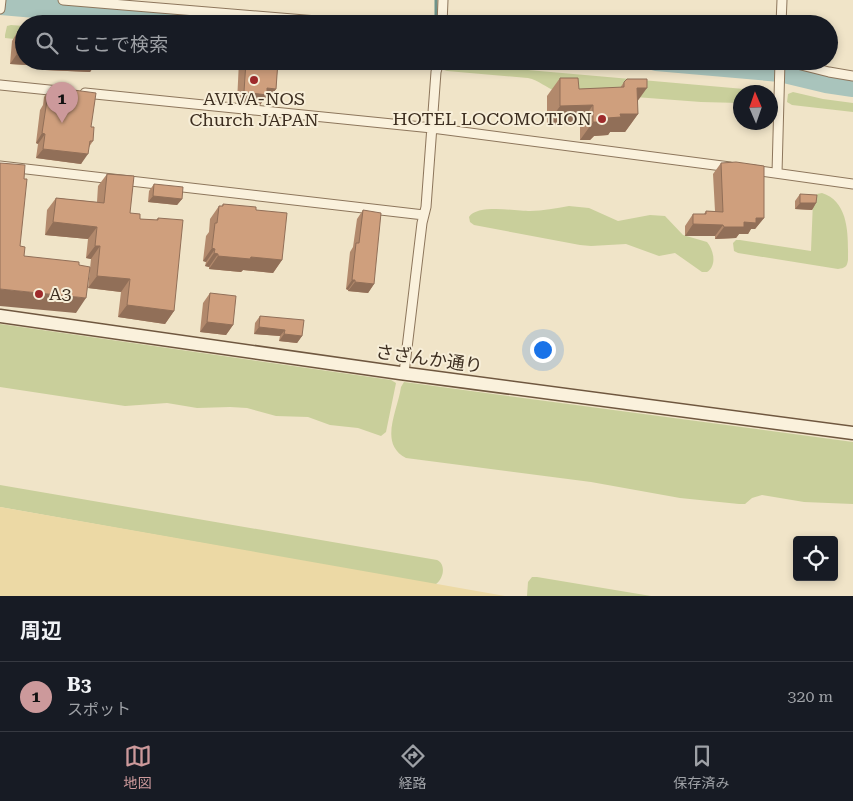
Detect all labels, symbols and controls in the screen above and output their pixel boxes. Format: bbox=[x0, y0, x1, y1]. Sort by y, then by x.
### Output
search box bbox=[15, 15, 838, 70]
icon: search bbox=[33, 29, 61, 57]
text: ここで検索 bbox=[73, 33, 168, 56]
marker: AVIVA-NOS Church JAPAN bbox=[248, 74, 260, 86]
pin: 1 bbox=[46, 82, 78, 123]
north arrow bbox=[733, 85, 778, 130]
place label: AVIVA-NOS Church JAPAN bbox=[189, 88, 319, 130]
place label: HOTEL LOCOMOTION bbox=[393, 108, 592, 129]
marker: HOTEL LOCOMOTION bbox=[596, 113, 608, 125]
place label: A3 bbox=[49, 283, 72, 304]
marker: A3 bbox=[33, 288, 45, 300]
your location bbox=[530, 337, 556, 363]
street label: さざんか通り bbox=[374, 341, 484, 376]
map controls bbox=[793, 536, 838, 581]
button: locate bbox=[793, 536, 838, 581]
text: 周辺 bbox=[20, 619, 62, 643]
text: B3 bbox=[67, 673, 91, 696]
text: 1 bbox=[32, 687, 40, 706]
text: 320 m bbox=[787, 687, 833, 706]
text: スポット bbox=[67, 700, 131, 719]
tab: 地図 bbox=[124, 742, 152, 792]
tab: 経路 bbox=[399, 742, 427, 792]
tab: 保存済み bbox=[674, 742, 730, 792]

